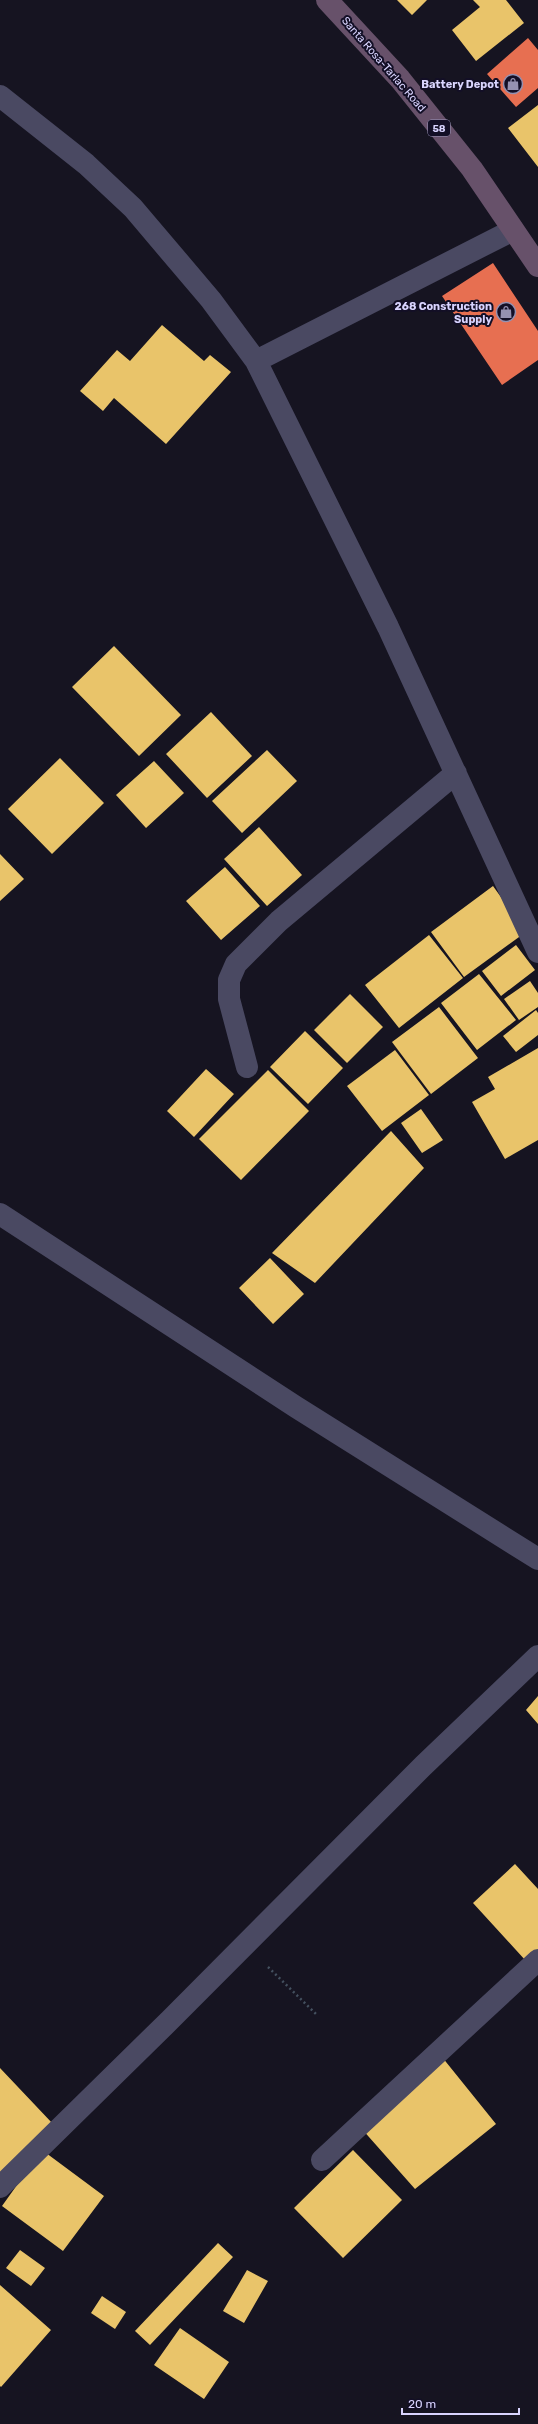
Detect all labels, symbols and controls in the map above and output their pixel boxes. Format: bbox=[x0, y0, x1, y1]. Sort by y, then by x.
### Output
street label: Santa Rosa-Tarlac Road bbox=[339, 14, 428, 114]
shop icon: Battery Depot bbox=[502, 73, 524, 95]
place label: Battery Depot bbox=[421, 78, 499, 91]
road number: 58 bbox=[428, 120, 450, 136]
place label: 268 Construction Supply bbox=[395, 300, 492, 326]
shop icon: 268 Construction Supply bbox=[495, 301, 517, 323]
scale bar bbox=[402, 2390, 519, 2416]
text: 20 m bbox=[408, 2397, 436, 2411]

